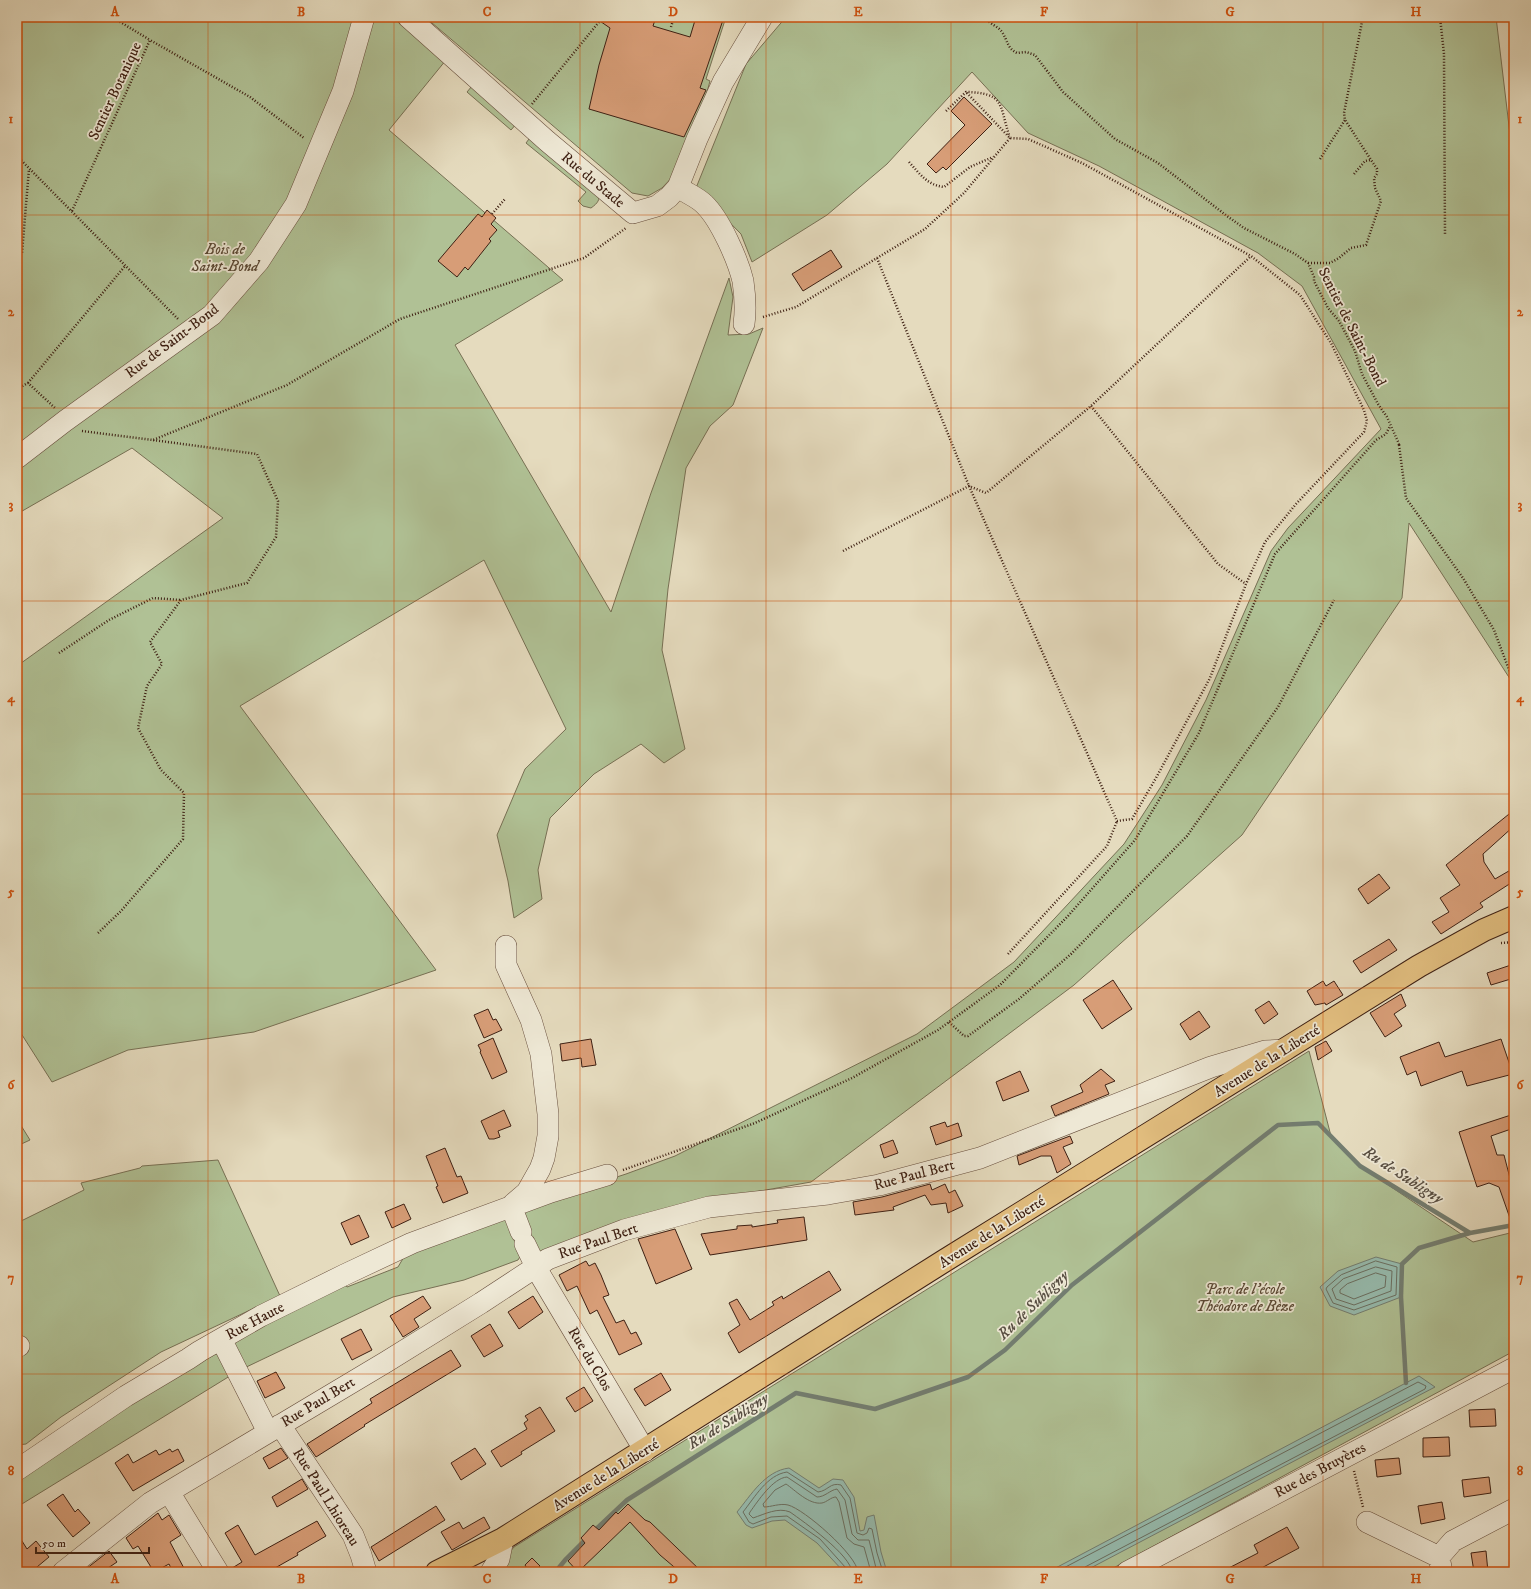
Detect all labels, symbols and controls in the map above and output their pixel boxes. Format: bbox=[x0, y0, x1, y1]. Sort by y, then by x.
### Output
text: A bbox=[110, 4, 120, 20]
text: B bbox=[297, 4, 305, 20]
text: C bbox=[483, 4, 492, 20]
text: D bbox=[668, 4, 678, 20]
text: E bbox=[853, 4, 863, 20]
text: F bbox=[1040, 4, 1049, 20]
text: G bbox=[1225, 4, 1235, 20]
text: H bbox=[1411, 4, 1422, 20]
street label: Sentier Botanique bbox=[84, 39, 146, 143]
text: 1 bbox=[9, 111, 14, 127]
text: 1 bbox=[1518, 111, 1523, 127]
street label: Rue du Stade bbox=[557, 148, 629, 212]
park label: Bois de Saint-Bond bbox=[191, 240, 261, 276]
street label: Sentier de Saint-Bond bbox=[1314, 264, 1390, 390]
street label: Rue de Saint-Bond bbox=[121, 299, 223, 382]
text: 2 bbox=[8, 304, 15, 320]
text: 2 bbox=[1517, 304, 1524, 320]
text: 3 bbox=[9, 497, 14, 513]
text: 3 bbox=[1518, 497, 1523, 513]
text: 4 bbox=[6, 690, 15, 707]
text: 4 bbox=[1515, 690, 1524, 707]
text: 5 bbox=[7, 884, 15, 900]
text: 5 bbox=[1516, 884, 1524, 900]
street label: Avenue de la Liberté bbox=[1210, 1020, 1324, 1101]
text: 6 bbox=[8, 1077, 16, 1093]
text: 6 bbox=[1517, 1077, 1525, 1093]
water label: Ru de Subligny bbox=[1358, 1141, 1448, 1209]
street label: Rue Paul Bert bbox=[872, 1155, 957, 1195]
street label: Avenue de la Liberté bbox=[935, 1191, 1049, 1272]
street label: Rue Paul Bert bbox=[556, 1218, 640, 1263]
water label: Ru de Subligny bbox=[992, 1265, 1074, 1345]
text: 7 bbox=[8, 1270, 15, 1286]
text: 7 bbox=[1517, 1270, 1524, 1286]
park label: Parc de l'école Théodore de Bèze bbox=[1196, 1280, 1295, 1316]
street label: Rue Haute bbox=[222, 1298, 288, 1344]
street label: Rue du Clos bbox=[563, 1324, 617, 1394]
street label: Rue Paul Bert bbox=[278, 1372, 359, 1431]
water label: Ru de Subligny bbox=[683, 1387, 774, 1454]
street label: Avenue de la Liberté bbox=[549, 1434, 663, 1515]
street label: Rue des Bruyères bbox=[1271, 1438, 1369, 1502]
street label: Rue Paul Lhioreau bbox=[288, 1445, 364, 1549]
text: 8 bbox=[8, 1463, 15, 1479]
text: 8 bbox=[1517, 1463, 1524, 1479]
scale bar bbox=[36, 1529, 149, 1555]
text: 50 m bbox=[42, 1536, 66, 1551]
text: A bbox=[110, 1571, 120, 1587]
text: B bbox=[297, 1571, 305, 1587]
text: C bbox=[483, 1571, 492, 1587]
text: D bbox=[668, 1571, 678, 1587]
text: E bbox=[853, 1571, 863, 1587]
text: F bbox=[1040, 1571, 1049, 1587]
text: G bbox=[1225, 1571, 1235, 1587]
text: H bbox=[1411, 1571, 1422, 1587]

